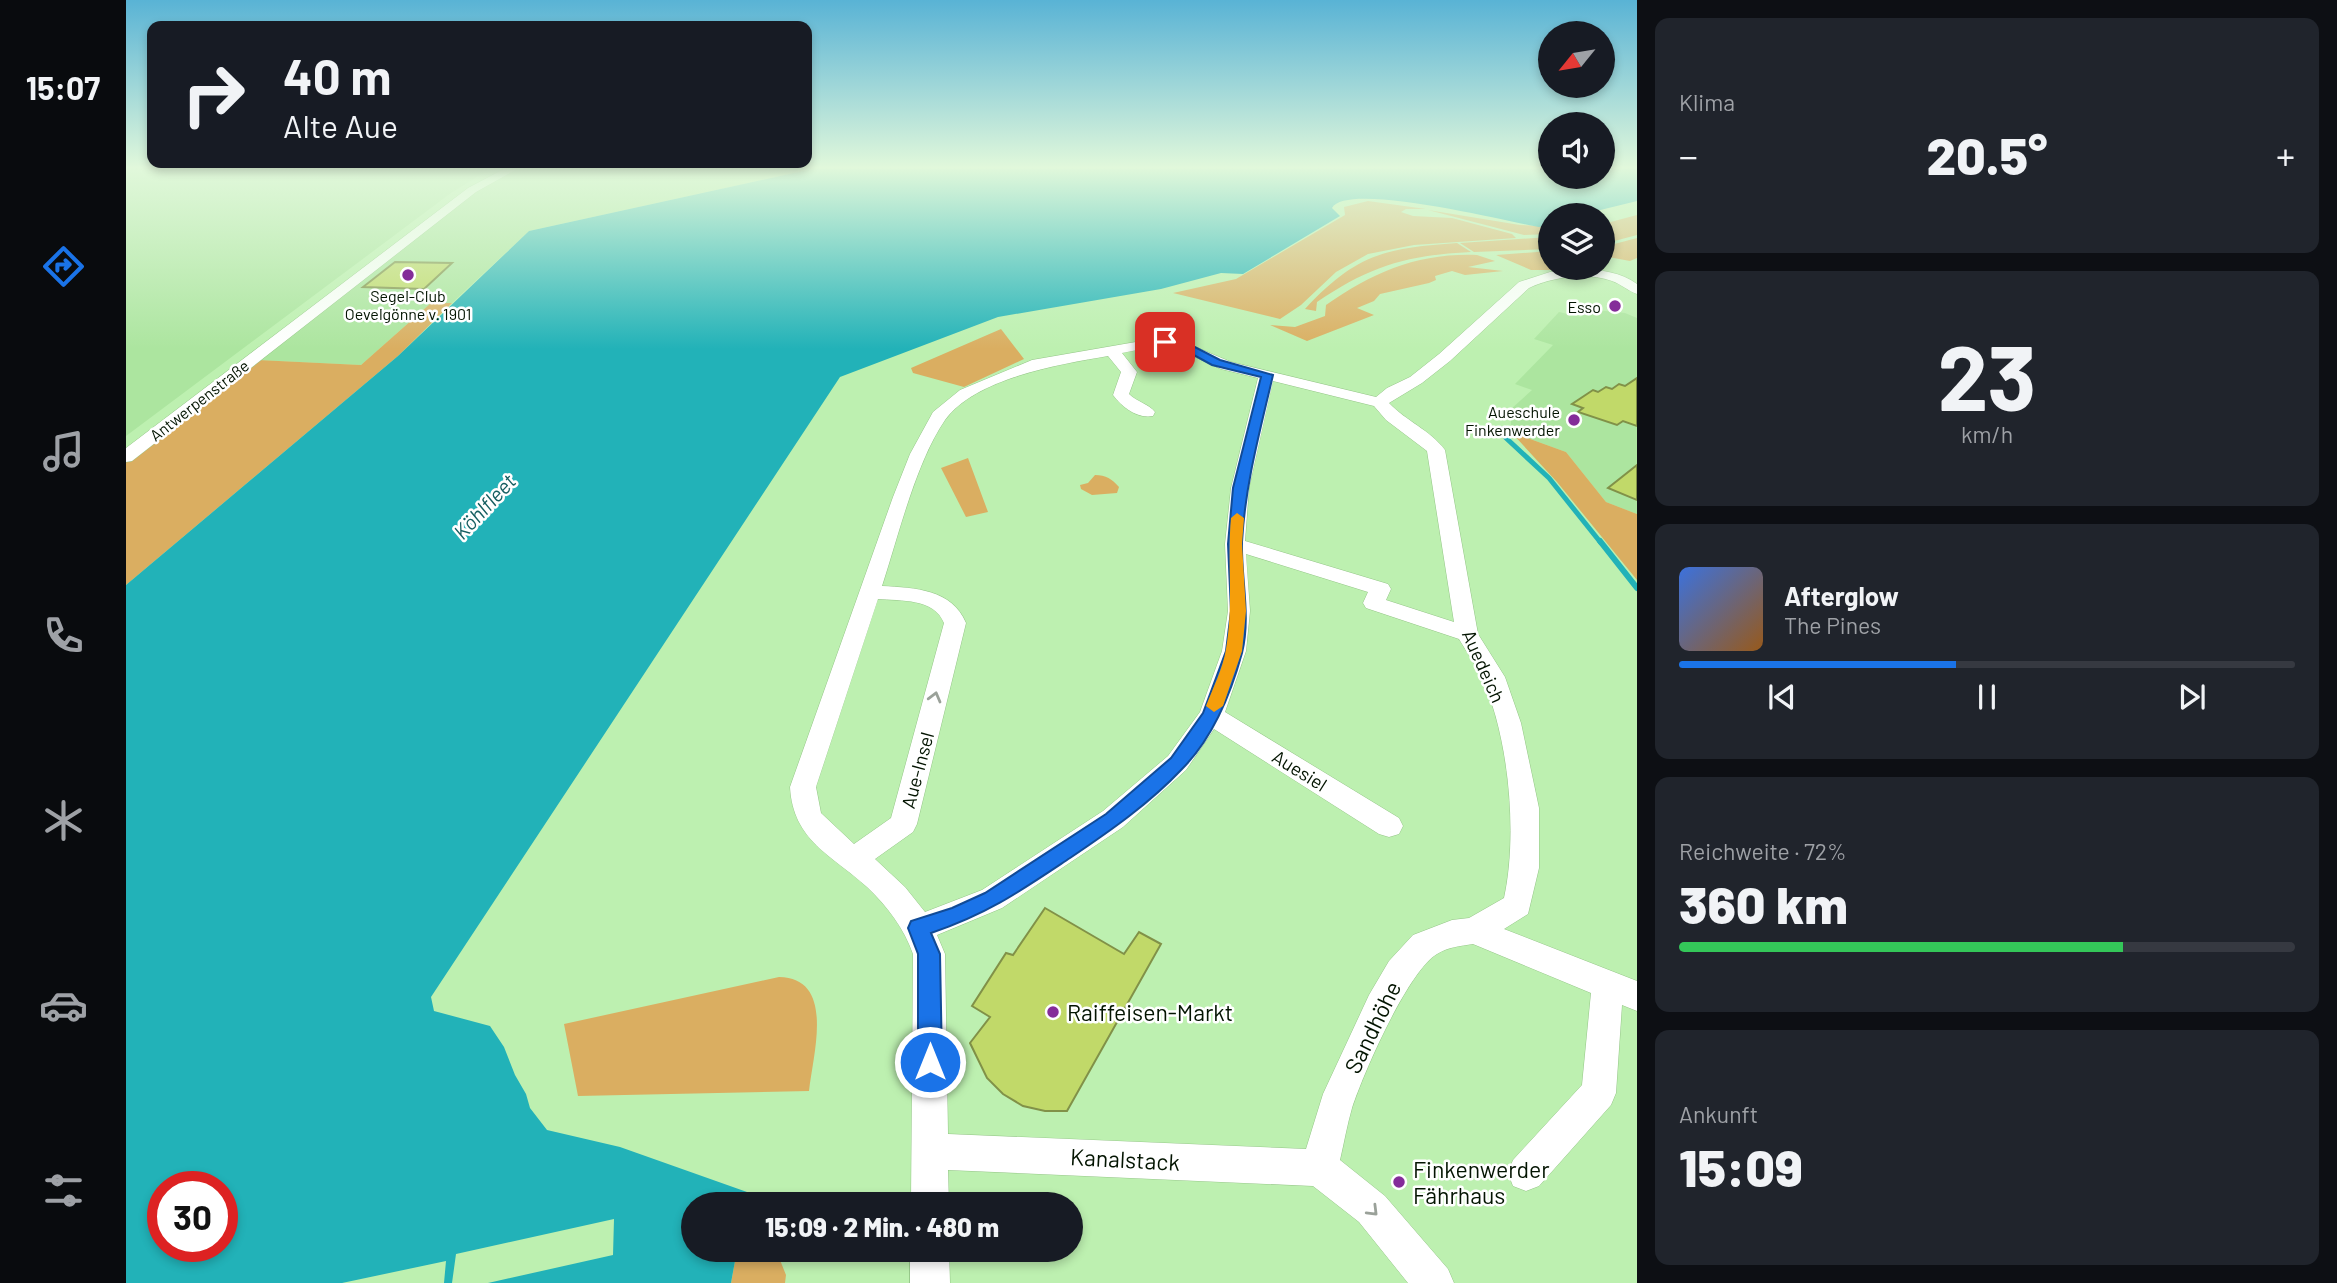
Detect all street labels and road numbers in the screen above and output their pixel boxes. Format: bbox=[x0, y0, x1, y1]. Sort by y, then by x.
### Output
street label: Antwerpenstraße bbox=[146, 355, 252, 445]
street label: Auedeich bbox=[1458, 626, 1510, 706]
street label: Aue-Insel bbox=[896, 729, 938, 811]
street label: Auesiel bbox=[1268, 744, 1332, 796]
street label: Sandhöhe bbox=[1338, 976, 1406, 1078]
street label: Kanalstack bbox=[1069, 1142, 1181, 1176]

